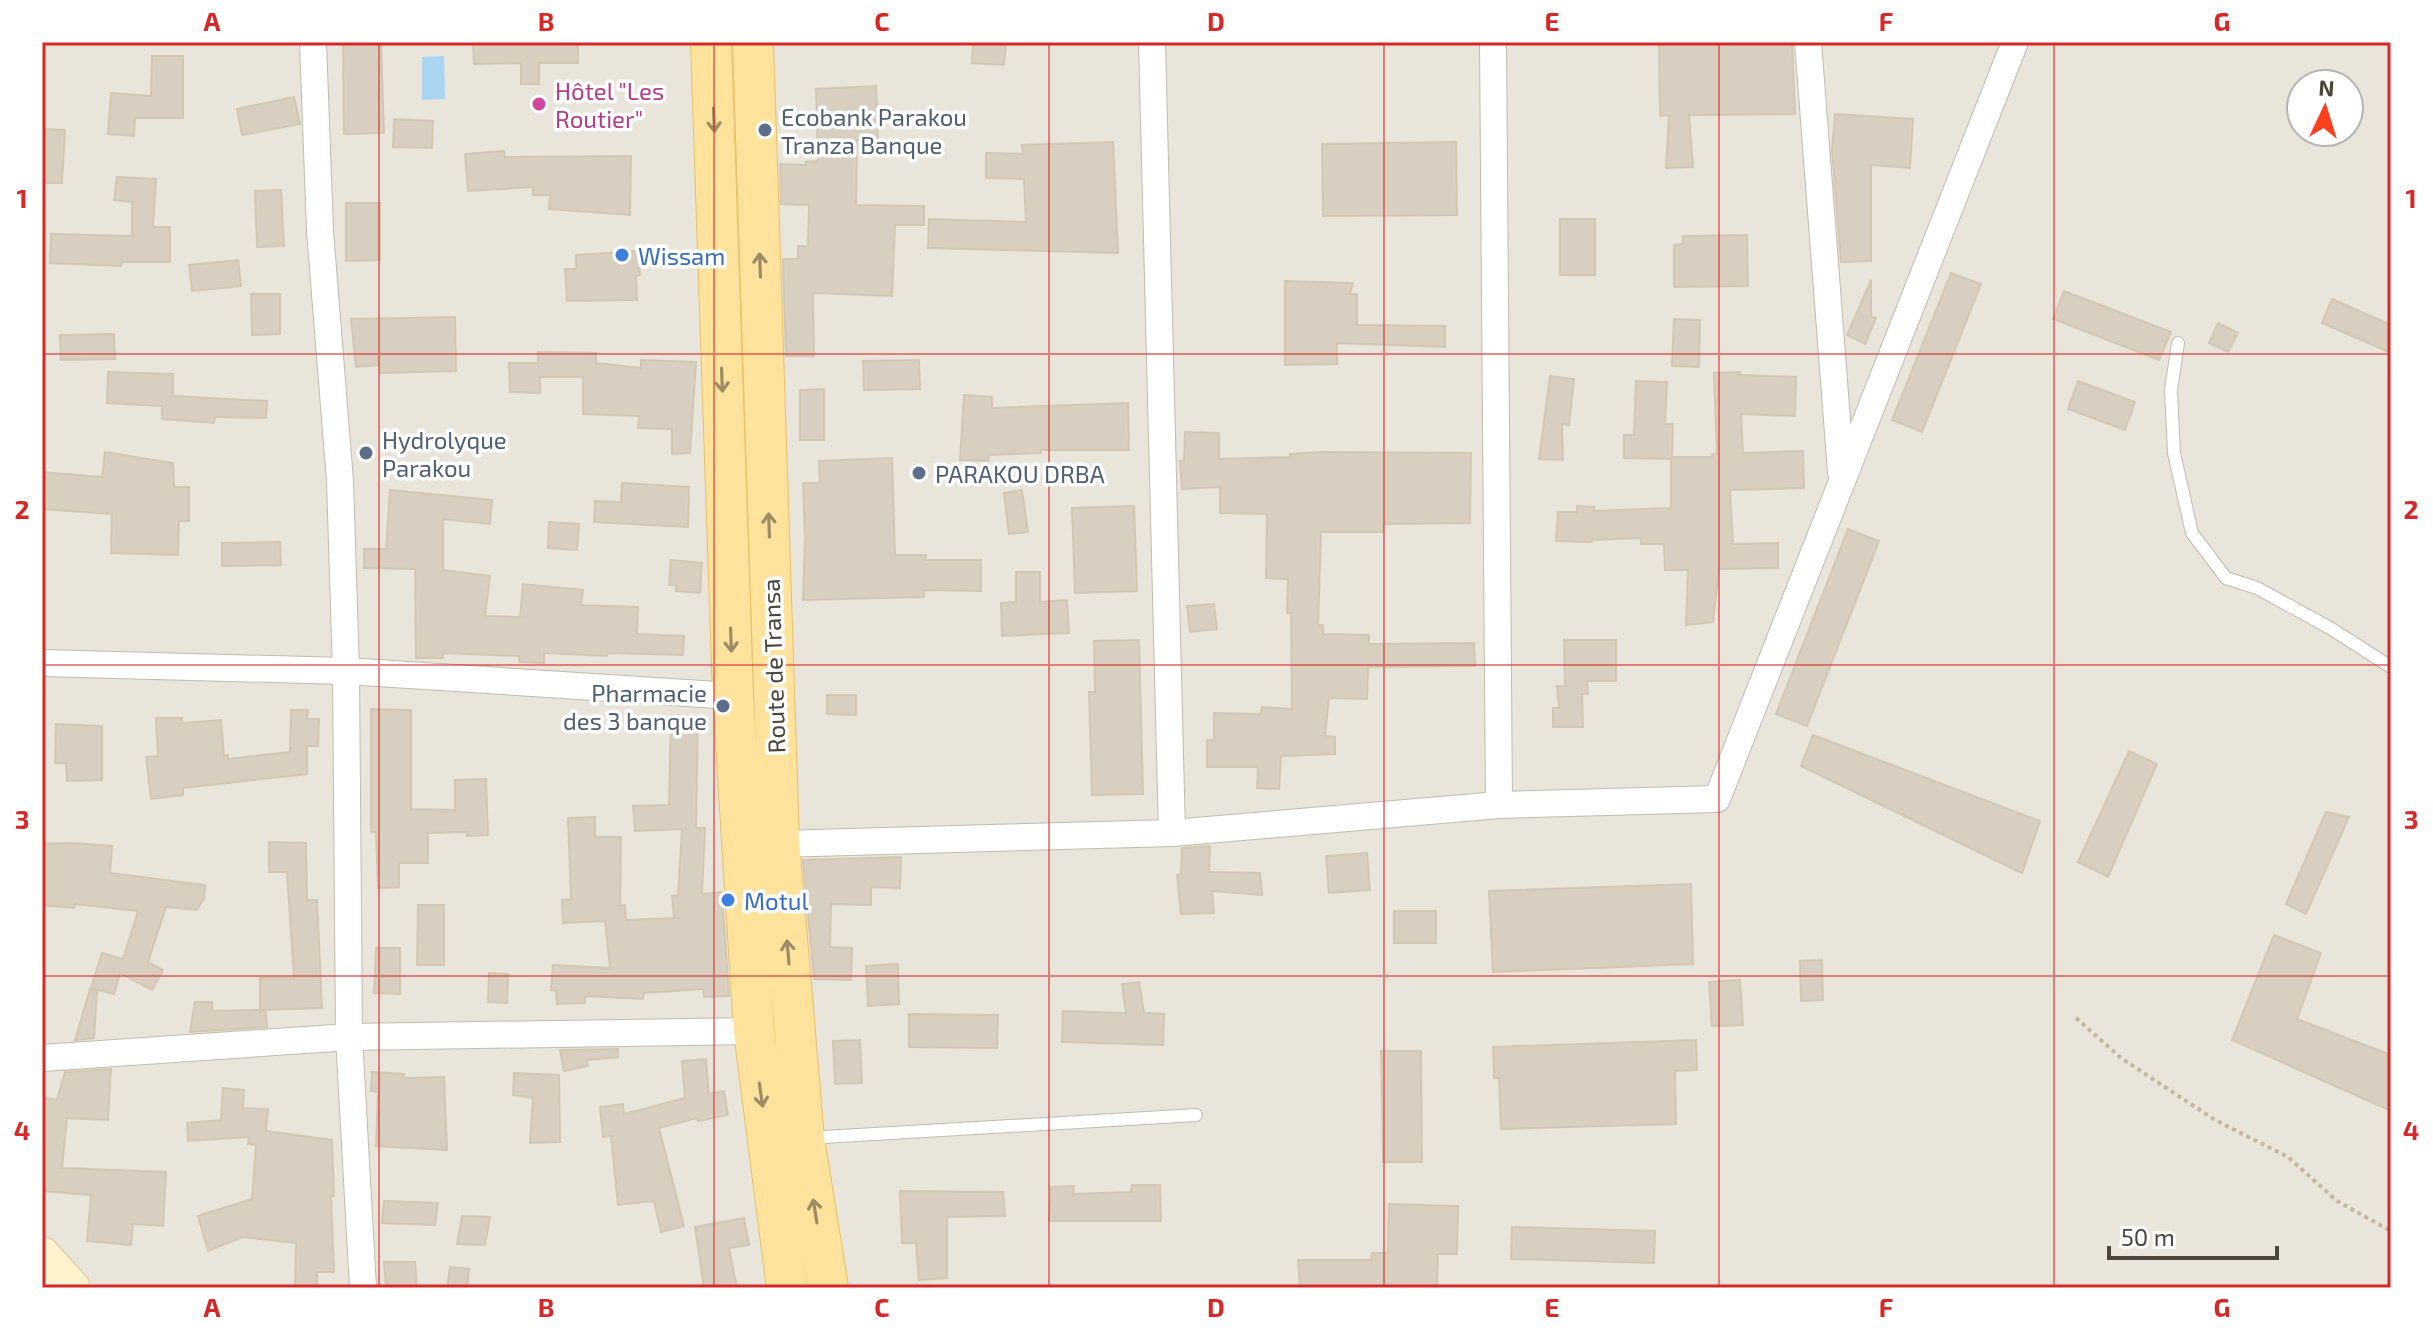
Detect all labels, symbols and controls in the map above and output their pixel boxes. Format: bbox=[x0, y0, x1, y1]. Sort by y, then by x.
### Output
text: A bbox=[204, 5, 221, 36]
text: B bbox=[538, 5, 554, 36]
text: C bbox=[874, 5, 890, 36]
text: D bbox=[1207, 5, 1225, 36]
text: E bbox=[1544, 5, 1560, 36]
text: F bbox=[1879, 5, 1893, 36]
text: G bbox=[2214, 5, 2230, 36]
north arrow bbox=[2285, 68, 2365, 148]
text: N bbox=[2318, 74, 2335, 101]
place label: Hôtel "Les Routier" bbox=[555, 76, 664, 133]
marker: Hôtel "Les Routier" bbox=[530, 95, 548, 113]
place label: Ecobank Parakou Tranza Banque bbox=[781, 102, 967, 159]
one-way arrow bbox=[706, 106, 721, 133]
marker: Ecobank Parakou Tranza Banque bbox=[756, 121, 774, 139]
text: 1 bbox=[16, 182, 28, 213]
text: 1 bbox=[2405, 182, 2417, 213]
place label: Wissam bbox=[638, 241, 725, 270]
marker: Wissam bbox=[613, 246, 631, 264]
one-way arrow bbox=[753, 252, 768, 279]
one-way arrow bbox=[715, 366, 730, 393]
place label: Hydrolyque Parakou bbox=[382, 425, 507, 482]
marker: Hydrolyque Parakou bbox=[357, 444, 375, 462]
place label: PARAKOU DRBA bbox=[935, 459, 1105, 488]
marker: PARAKOU DRBA bbox=[910, 464, 928, 482]
text: 2 bbox=[14, 493, 30, 524]
text: 2 bbox=[2403, 493, 2419, 524]
one-way arrow bbox=[761, 512, 776, 539]
street label: Route de Transa bbox=[755, 578, 791, 754]
one-way arrow bbox=[723, 626, 739, 653]
place label: Pharmacie des 3 banque bbox=[563, 678, 707, 735]
marker: Pharmacie des 3 banque bbox=[714, 697, 732, 715]
text: 3 bbox=[15, 803, 29, 834]
text: 3 bbox=[2404, 803, 2418, 834]
place label: Motul bbox=[744, 886, 809, 915]
marker: Motul bbox=[719, 891, 737, 909]
one-way arrow bbox=[781, 940, 796, 966]
one-way arrow bbox=[754, 1081, 769, 1107]
text: 4 bbox=[14, 1114, 30, 1145]
text: 4 bbox=[2403, 1114, 2419, 1145]
one-way arrow bbox=[807, 1199, 822, 1224]
scale bar bbox=[2109, 1210, 2277, 1260]
text: 50 m bbox=[2121, 1222, 2175, 1251]
text: A bbox=[204, 1291, 221, 1322]
text: B bbox=[538, 1291, 554, 1322]
text: C bbox=[874, 1291, 890, 1322]
text: D bbox=[1207, 1291, 1225, 1322]
text: E bbox=[1544, 1291, 1560, 1322]
text: F bbox=[1879, 1291, 1893, 1322]
text: G bbox=[2214, 1291, 2230, 1322]

